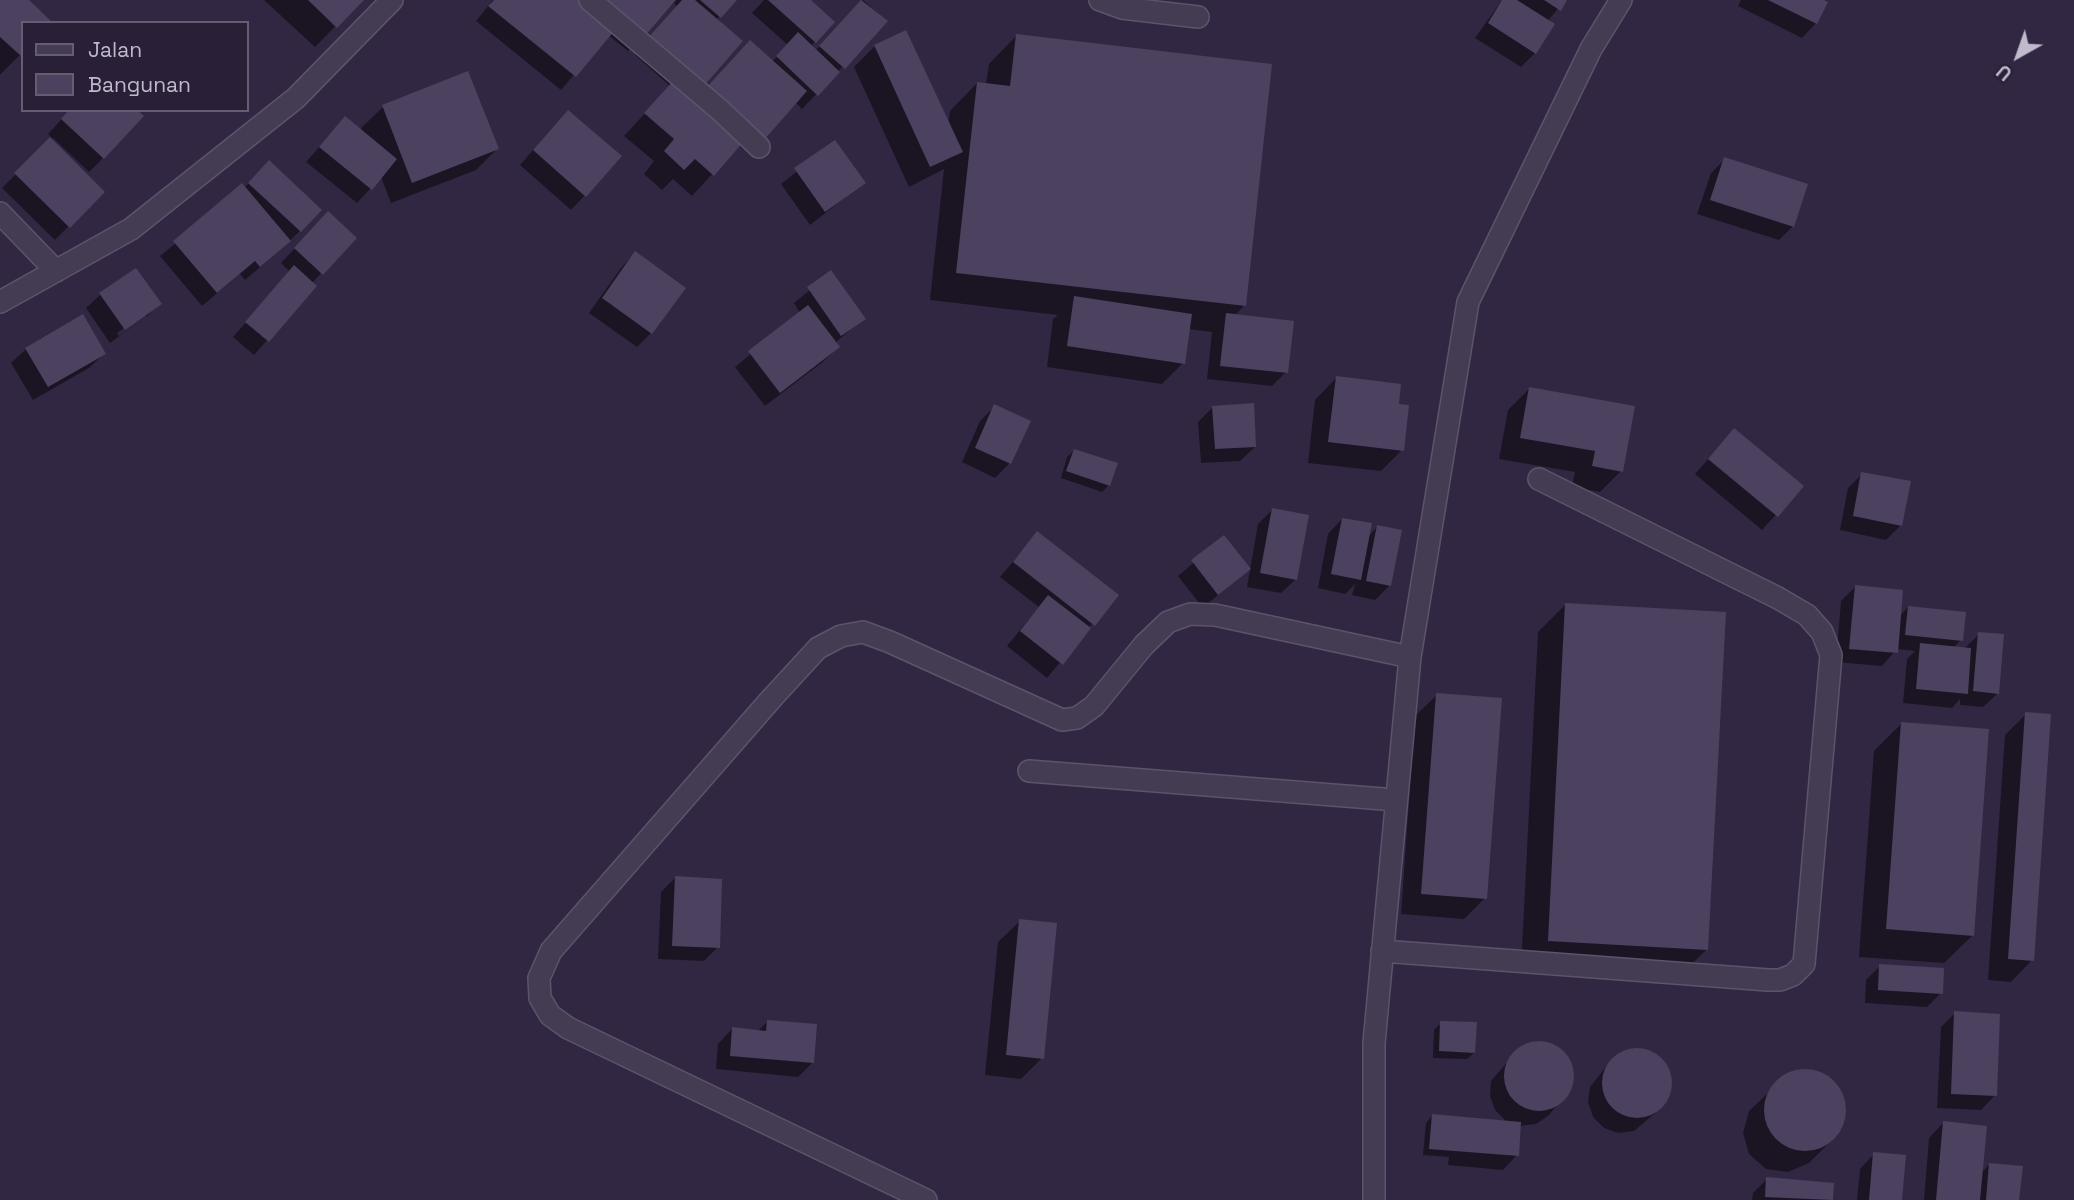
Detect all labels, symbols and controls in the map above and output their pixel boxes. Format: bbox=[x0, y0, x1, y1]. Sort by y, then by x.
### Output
legend bbox=[21, 21, 248, 112]
north arrow bbox=[1983, 21, 2053, 91]
text: Jalan bbox=[88, 36, 142, 63]
text: U bbox=[1991, 59, 2017, 86]
text: Bangunan bbox=[88, 71, 191, 98]

